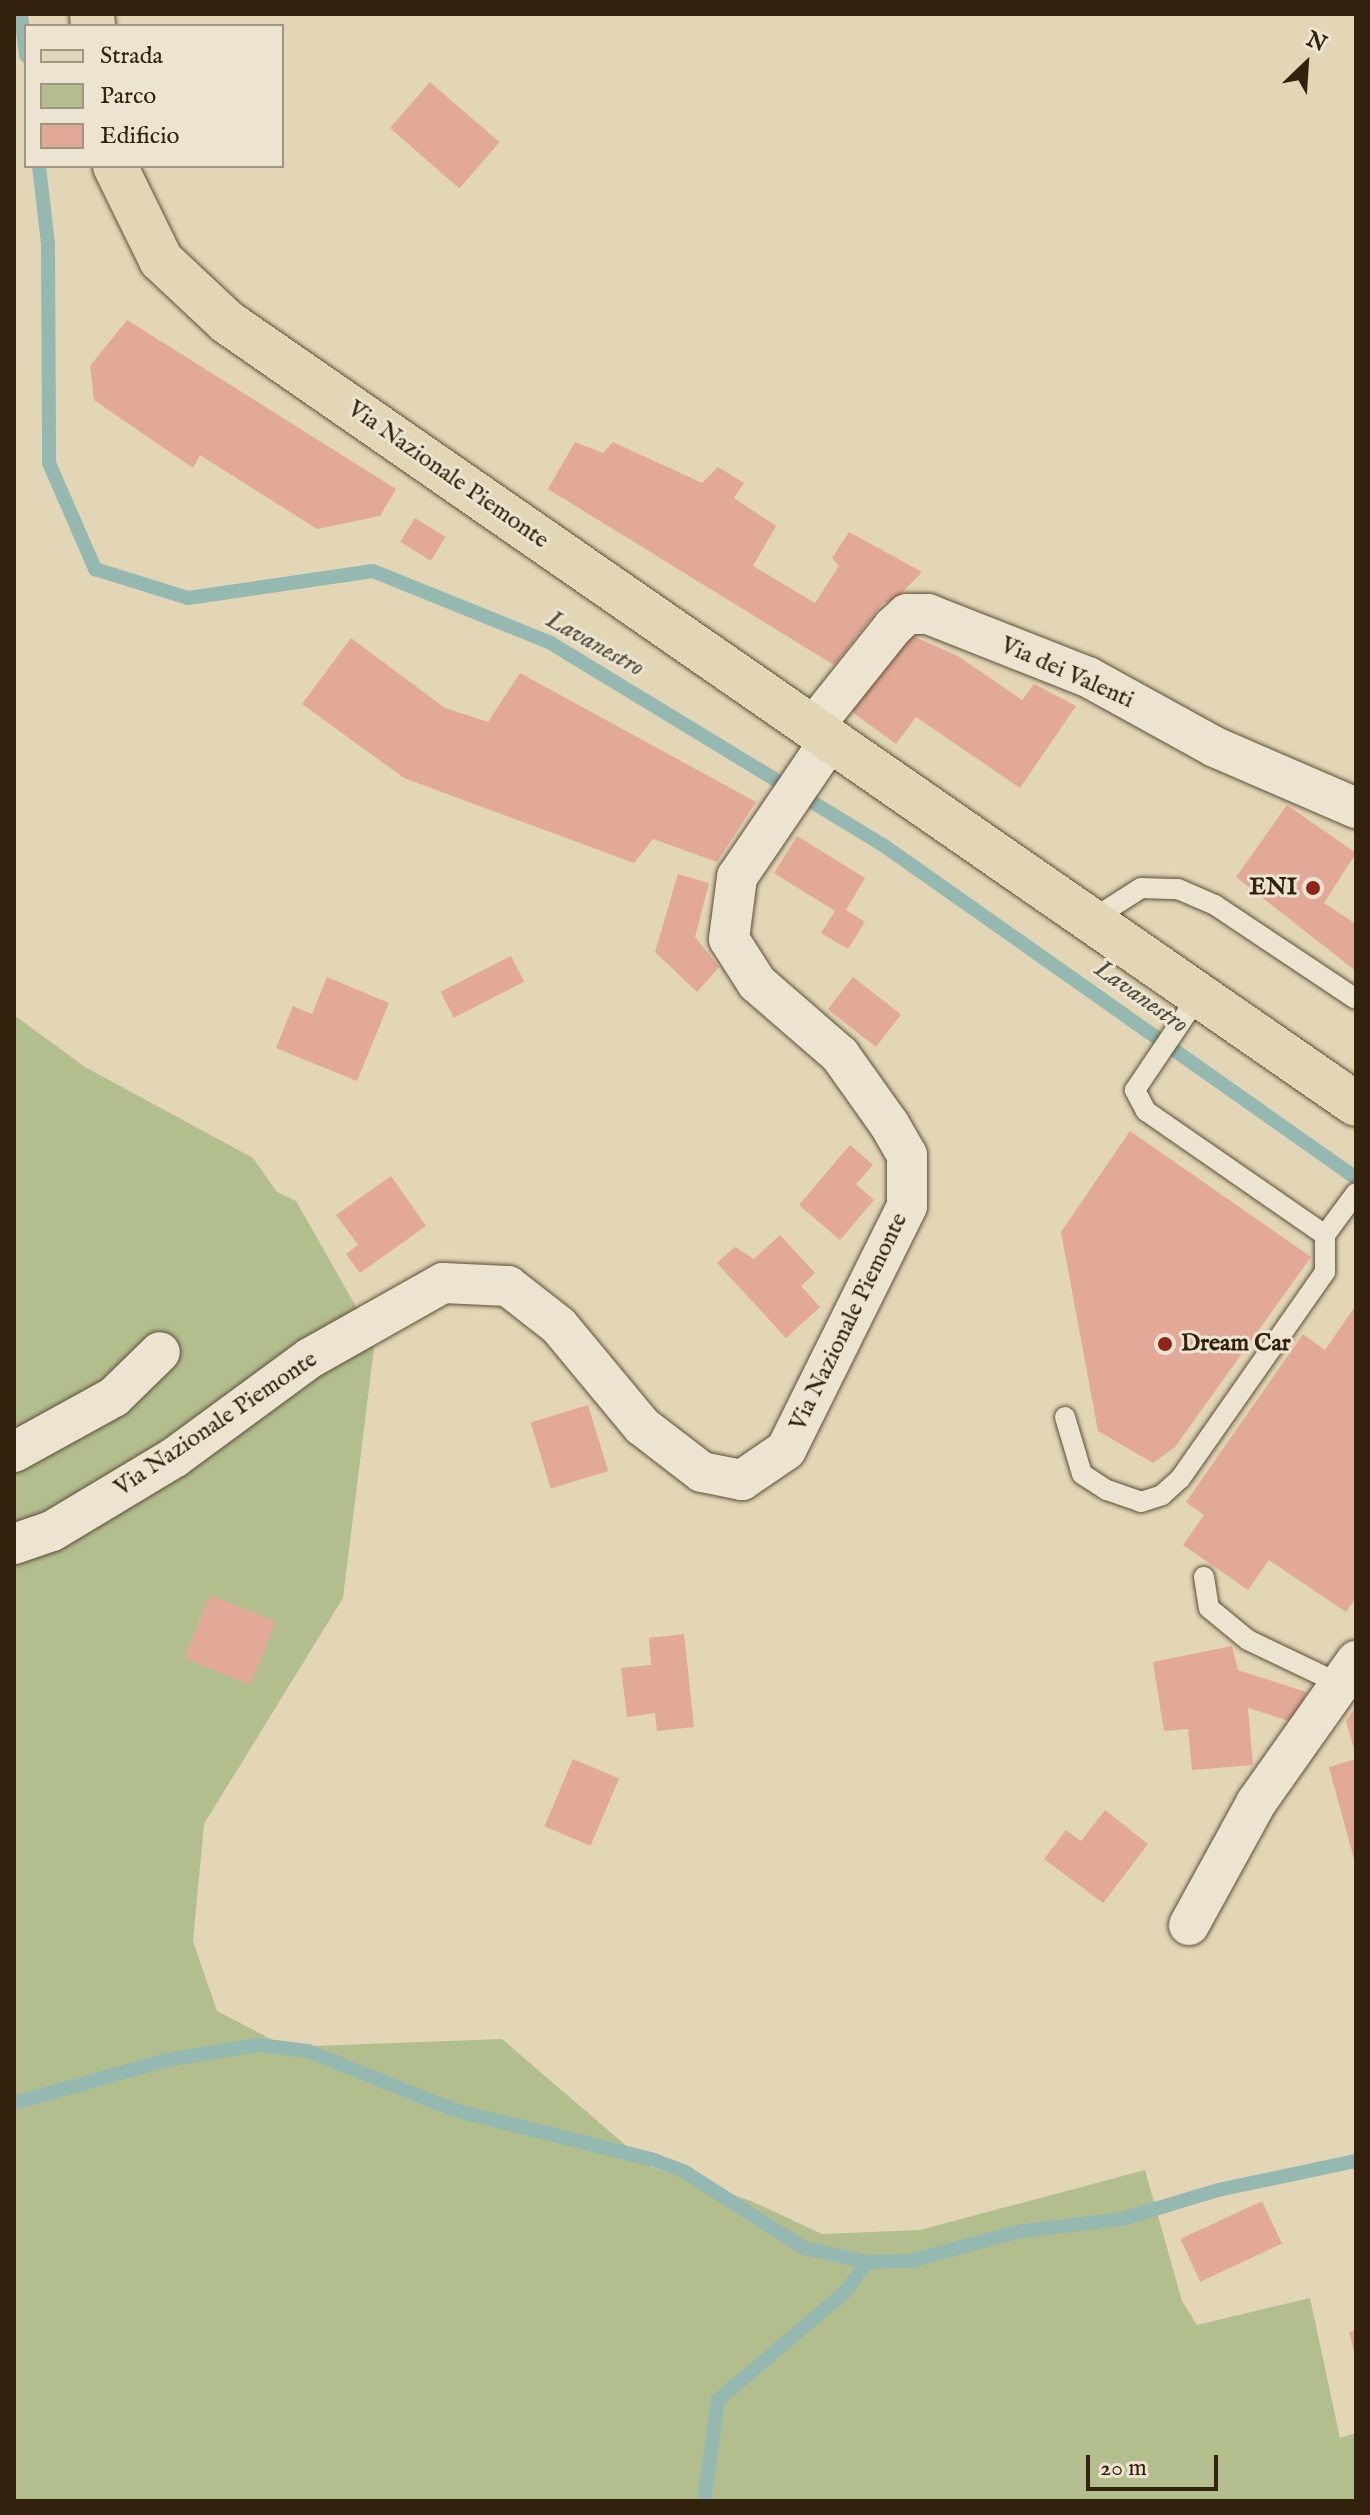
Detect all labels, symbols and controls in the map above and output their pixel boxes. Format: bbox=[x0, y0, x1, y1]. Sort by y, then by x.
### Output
legend bbox=[24, 24, 284, 168]
north arrow bbox=[1266, 24, 1346, 104]
text: N bbox=[1302, 26, 1331, 59]
text: Strada bbox=[100, 41, 163, 72]
text: Parco bbox=[100, 81, 156, 112]
text: Edificio bbox=[100, 121, 179, 152]
street label: Via Nazionale Piemonte bbox=[342, 395, 554, 555]
water label: Lavanestro bbox=[540, 604, 650, 684]
street label: Via dei Valenti bbox=[996, 631, 1138, 715]
place label: ENI bbox=[1249, 874, 1297, 902]
marker: ENI bbox=[1304, 879, 1322, 897]
water label: Lavanestro bbox=[1088, 953, 1194, 1041]
street label: Via Nazionale Piemonte bbox=[784, 1208, 914, 1436]
place label: Dream Car bbox=[1181, 1330, 1291, 1358]
marker: Dream Car bbox=[1156, 1335, 1174, 1353]
street label: Via Nazionale Piemonte bbox=[109, 1345, 323, 1503]
scale bar bbox=[1090, 2439, 1222, 2489]
text: 20 m bbox=[1100, 2453, 1147, 2484]

